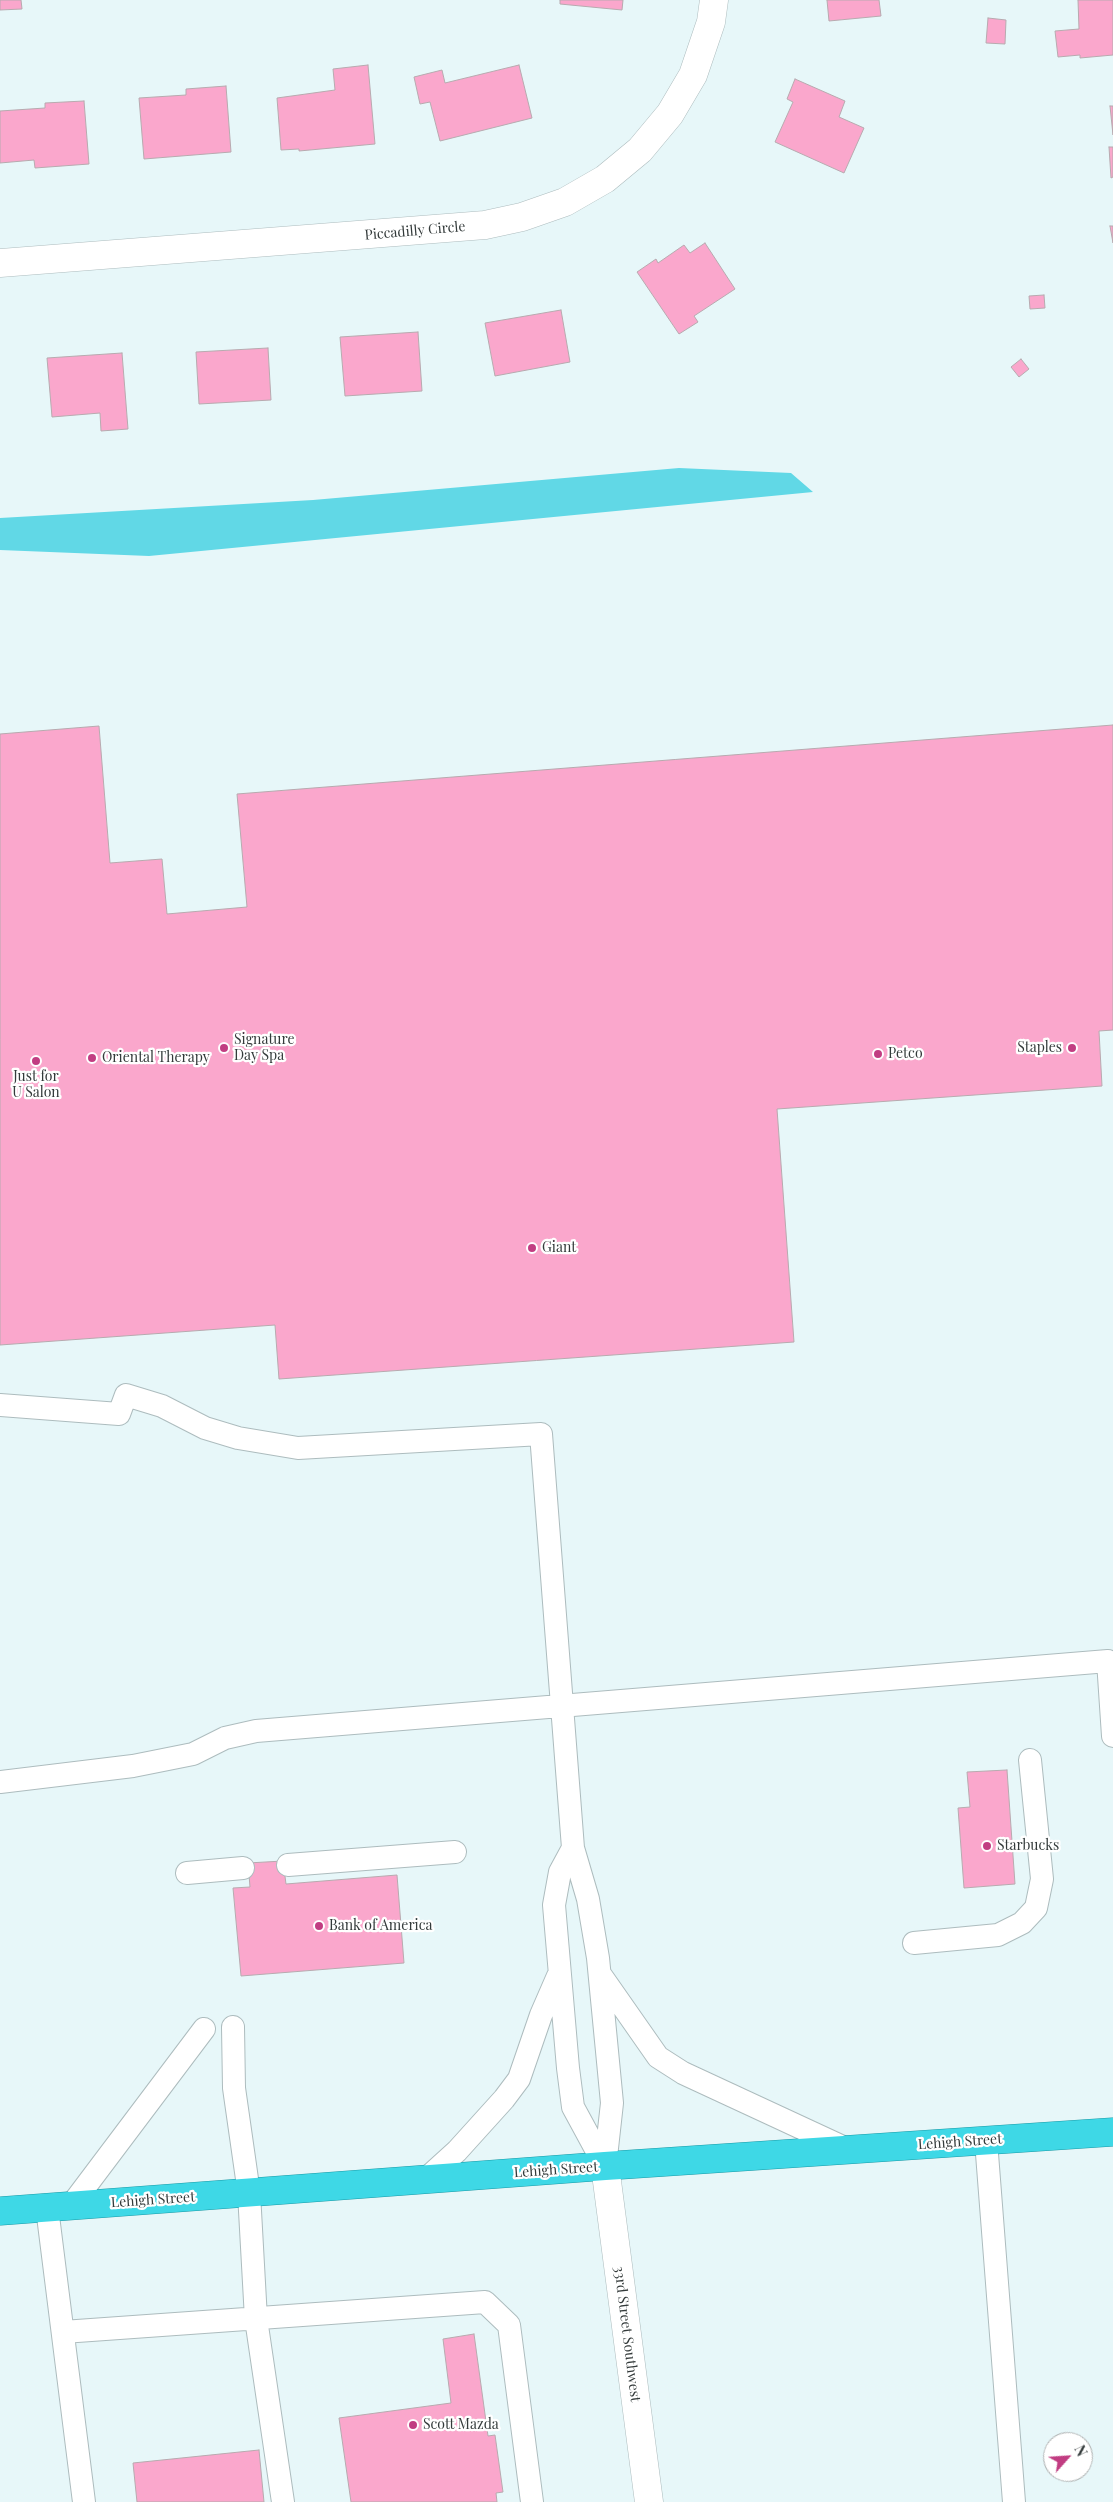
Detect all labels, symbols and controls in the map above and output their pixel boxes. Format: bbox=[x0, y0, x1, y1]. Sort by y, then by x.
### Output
street label: Piccadilly Circle bbox=[364, 218, 466, 244]
place label: Signature Day Spa bbox=[234, 1032, 295, 1064]
place label: Staples bbox=[1017, 1040, 1062, 1056]
marker: Signature Day Spa bbox=[218, 1042, 230, 1054]
marker: Staples bbox=[1066, 1042, 1078, 1054]
place label: Petco bbox=[888, 1046, 923, 1062]
marker: Petco bbox=[872, 1048, 884, 1060]
place label: Oriental Therapy bbox=[102, 1050, 210, 1066]
marker: Oriental Therapy bbox=[86, 1052, 98, 1064]
marker: Just for U Salon bbox=[30, 1055, 42, 1067]
place label: Just for U Salon bbox=[12, 1069, 60, 1102]
place label: Giant bbox=[542, 1240, 576, 1256]
marker: Giant bbox=[526, 1242, 538, 1254]
place label: Starbucks bbox=[997, 1838, 1059, 1854]
marker: Starbucks bbox=[981, 1840, 993, 1852]
place label: Bank of America bbox=[329, 1918, 432, 1934]
marker: Bank of America bbox=[313, 1920, 325, 1932]
street label: Lehigh Street bbox=[917, 2131, 1003, 2153]
street label: Lehigh Street bbox=[513, 2159, 599, 2181]
street label: Lehigh Street bbox=[110, 2189, 196, 2211]
street label: 33rd Street Southwest bbox=[610, 2265, 644, 2403]
place label: Scott Mazda bbox=[423, 2417, 499, 2433]
marker: Scott Mazda bbox=[407, 2419, 419, 2431]
north arrow bbox=[1043, 2432, 1093, 2482]
text: N bbox=[1070, 2442, 1092, 2459]

